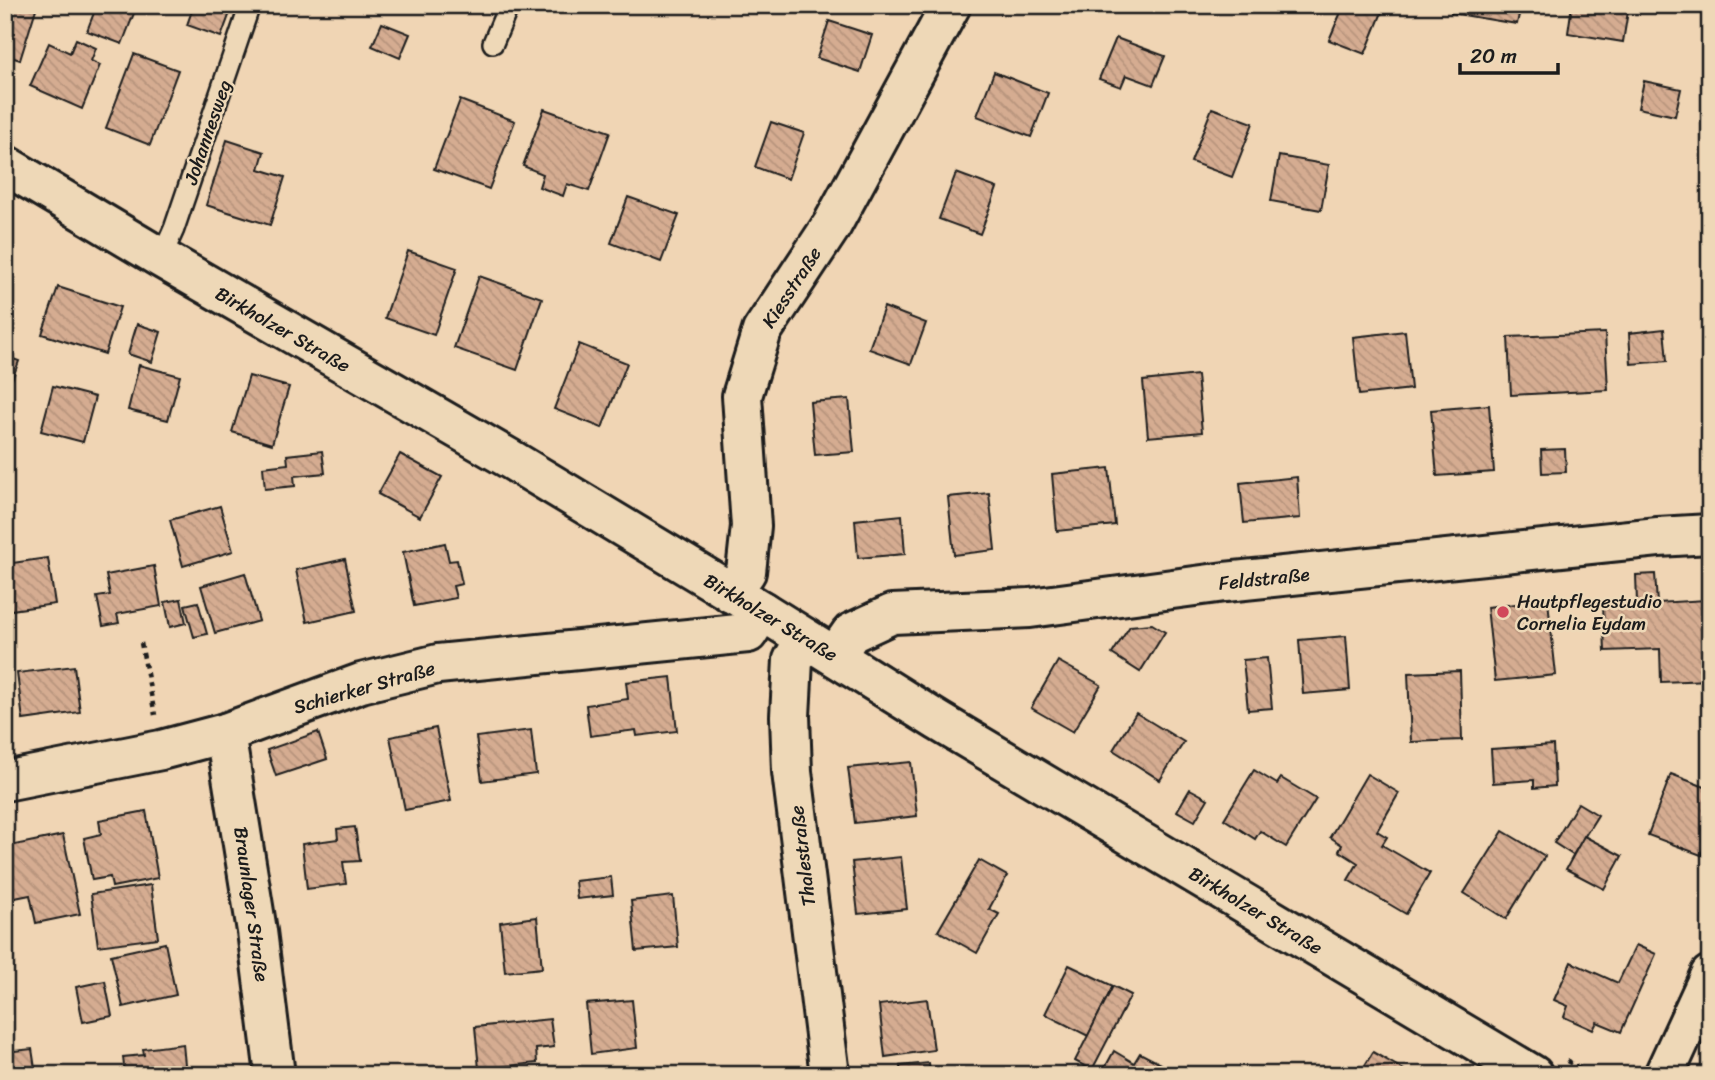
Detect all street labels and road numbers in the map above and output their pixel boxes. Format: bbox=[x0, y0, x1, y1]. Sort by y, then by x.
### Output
street label: Johannesweg bbox=[174, 75, 241, 190]
street label: Kiesstraße bbox=[753, 240, 830, 335]
street label: Birkholzer Straße bbox=[209, 277, 357, 382]
street label: Feldstraße bbox=[1217, 557, 1311, 600]
street label: Birkholzer Straße bbox=[697, 564, 844, 671]
street label: Schierker Straße bbox=[289, 651, 439, 723]
street label: Thalestraße bbox=[780, 803, 825, 908]
street label: Braunlager Straße bbox=[224, 825, 279, 984]
street label: Birkholzer Straße bbox=[1182, 857, 1329, 964]

